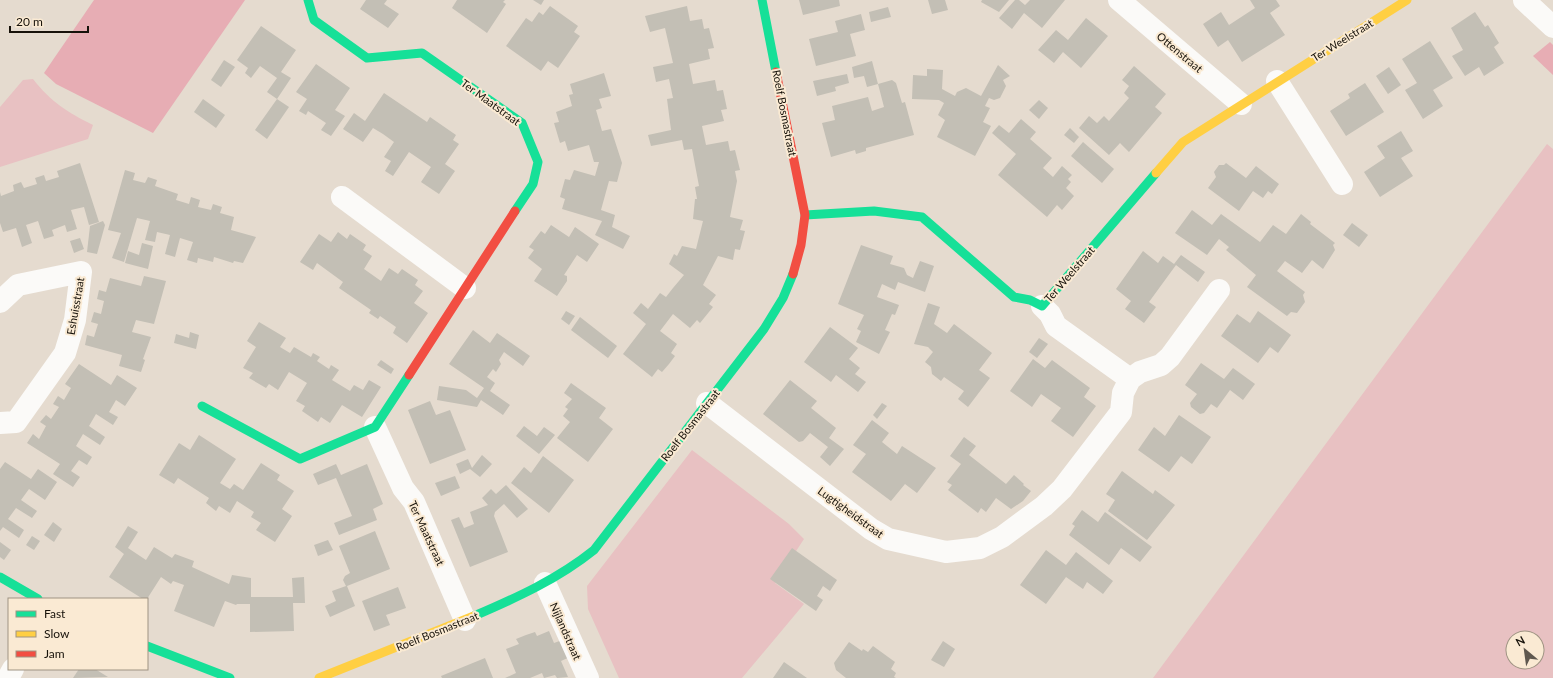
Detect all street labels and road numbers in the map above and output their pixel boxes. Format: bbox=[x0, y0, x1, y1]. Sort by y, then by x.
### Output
street label: Ter Weelstraat bbox=[1309, 16, 1375, 64]
street label: Ottenstraat bbox=[1155, 29, 1206, 75]
street label: Roelf Bosmastraat bbox=[770, 69, 800, 157]
street label: Ter Maatstraat bbox=[459, 76, 523, 128]
street label: Ter Weelstraat bbox=[1041, 243, 1097, 305]
street label: Eshuisstraat bbox=[64, 276, 86, 336]
street label: Roelf Bosmastraat bbox=[658, 386, 722, 464]
street label: Lugtigheidstraat bbox=[816, 484, 886, 540]
street label: Ter Maatstraat bbox=[406, 499, 448, 567]
street label: Nijlandstraat bbox=[548, 600, 584, 662]
street label: Roelf Bosmastraat bbox=[394, 609, 480, 653]

